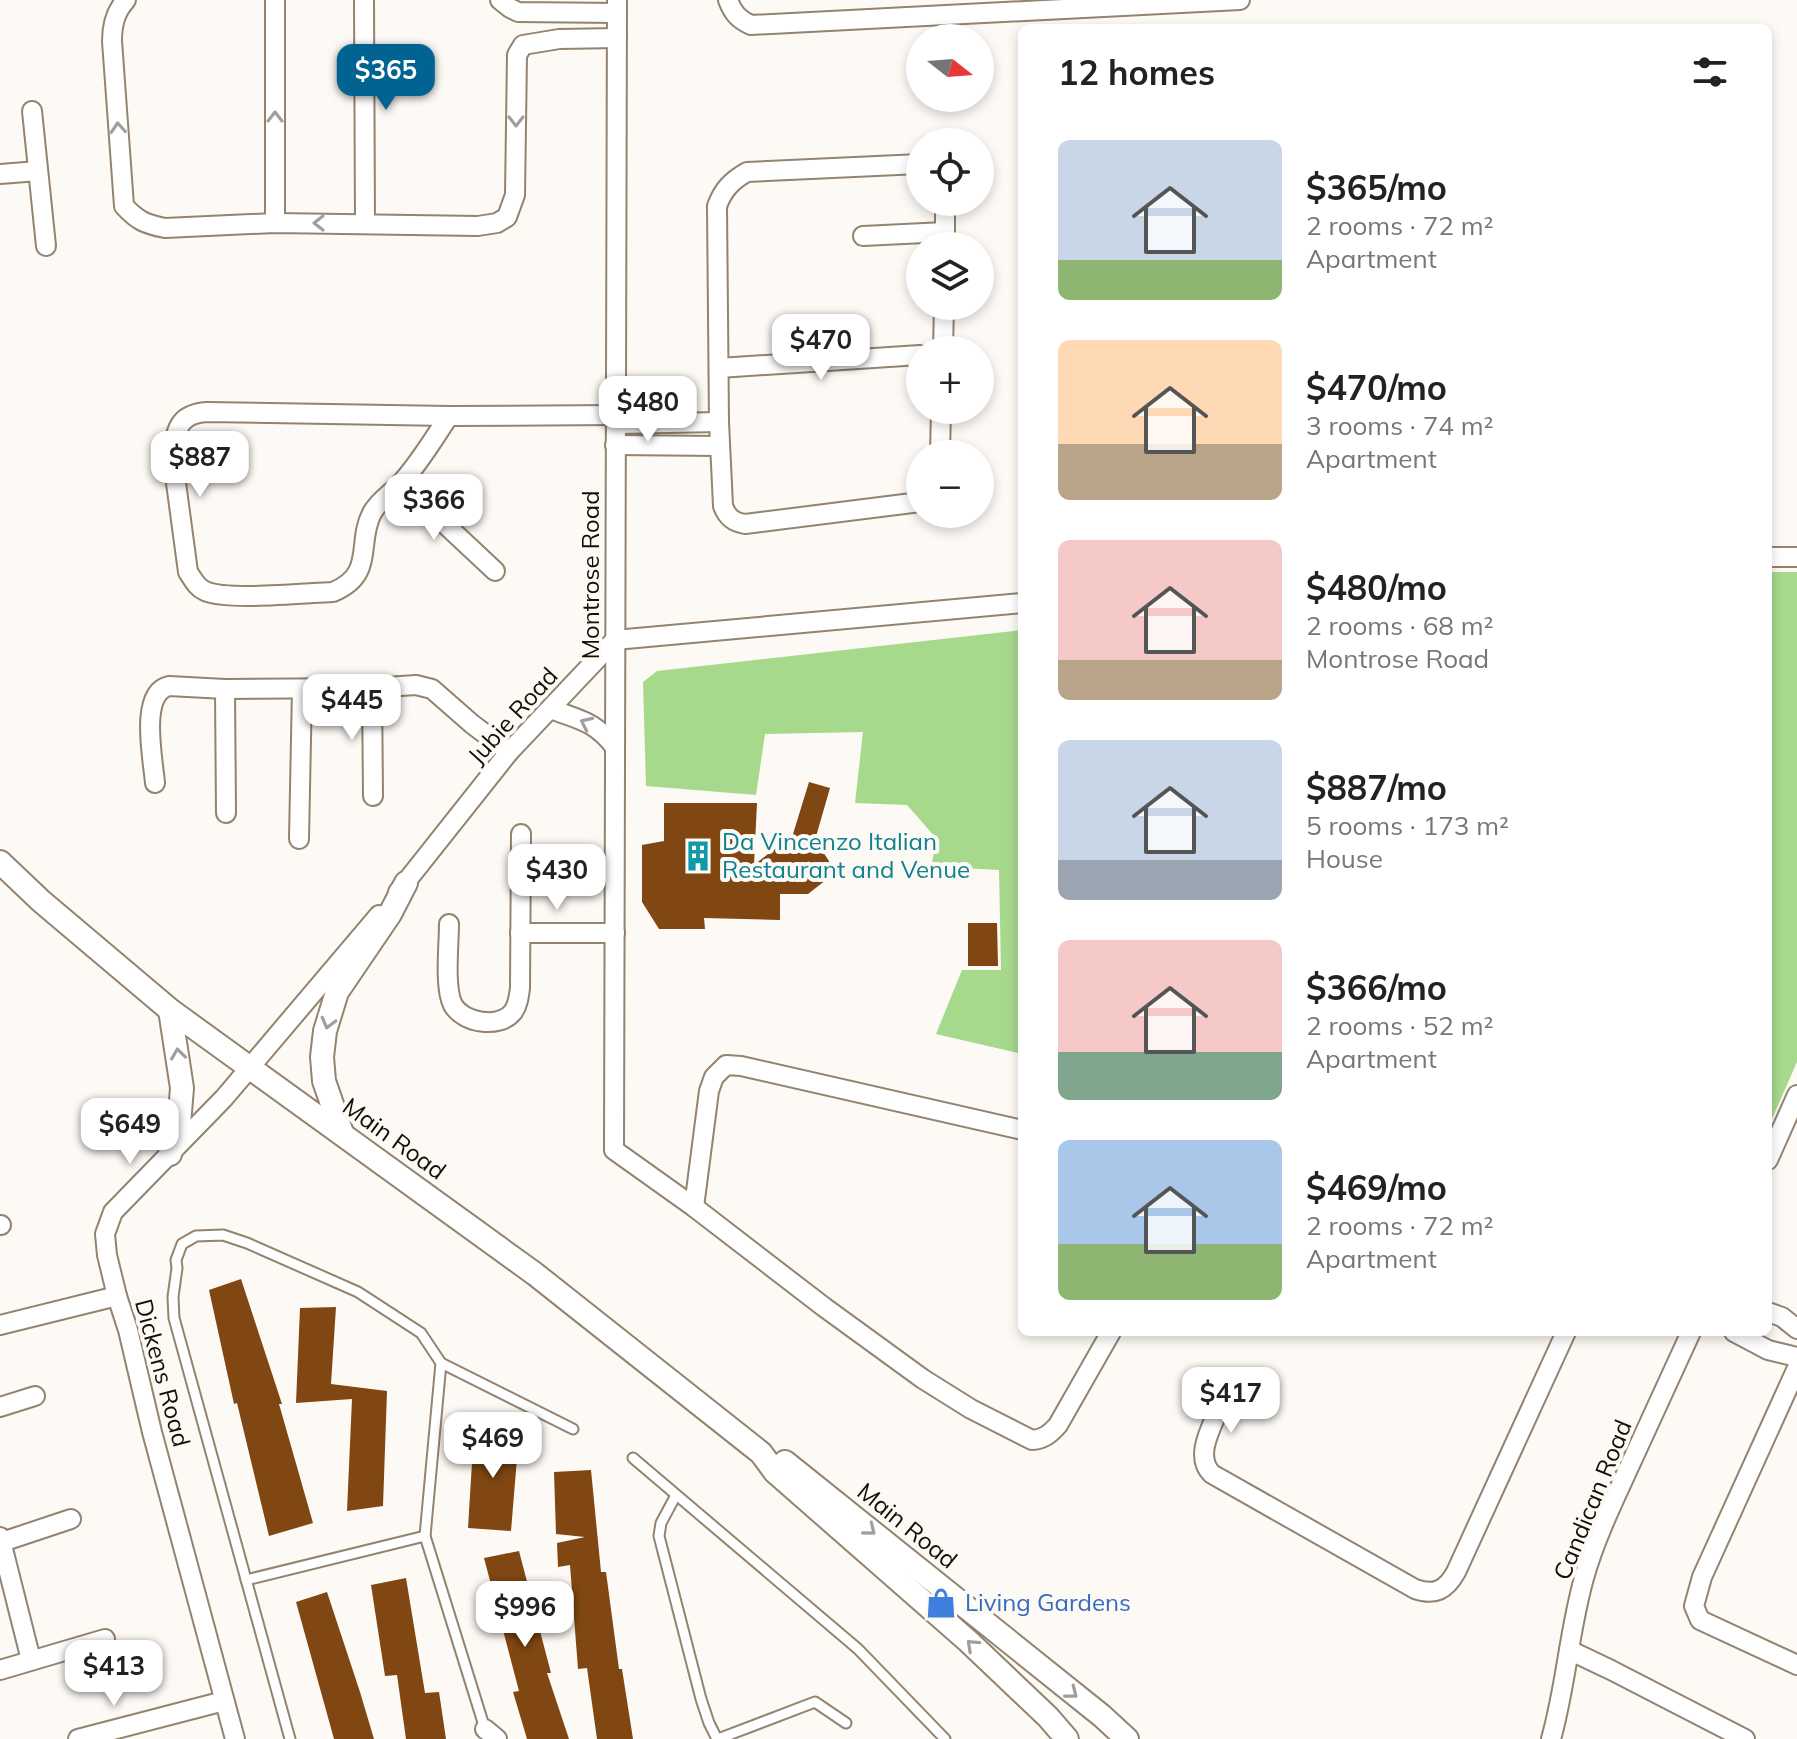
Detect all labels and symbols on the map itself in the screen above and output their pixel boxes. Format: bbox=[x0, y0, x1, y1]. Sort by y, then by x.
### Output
north arrow bbox=[906, 24, 994, 112]
pin: $365 bbox=[339, 44, 433, 112]
one-way arrow bbox=[266, 110, 284, 123]
one-way arrow bbox=[508, 115, 525, 128]
one-way arrow bbox=[110, 122, 127, 135]
one-way arrow bbox=[312, 214, 325, 232]
pin: $470 bbox=[774, 314, 868, 382]
pin: $480 bbox=[601, 376, 695, 444]
pin: $887 bbox=[153, 431, 247, 499]
pin: $366 bbox=[387, 474, 481, 542]
street label: Montrose Road bbox=[575, 490, 605, 660]
street label: Jubie Road bbox=[461, 661, 564, 770]
pin: $445 bbox=[305, 674, 399, 742]
one-way arrow bbox=[580, 717, 595, 733]
place label: Da Vincenzo Italian Restaurant and Venue bbox=[722, 826, 970, 884]
building icon: Da Vincenzo Italian Restaurant and Venue bbox=[681, 839, 715, 873]
pin: $430 bbox=[510, 844, 604, 912]
one-way arrow bbox=[320, 1016, 337, 1030]
one-way arrow bbox=[170, 1047, 187, 1061]
street label: Main Road bbox=[337, 1091, 452, 1186]
pin: $649 bbox=[83, 1098, 177, 1166]
street label: Dickens Road bbox=[129, 1296, 197, 1450]
pin: $417 bbox=[1184, 1367, 1278, 1435]
pin: $469 bbox=[446, 1412, 540, 1480]
street label: Candican Road bbox=[1546, 1415, 1638, 1584]
street label: Main Road bbox=[852, 1476, 964, 1575]
one-way arrow bbox=[861, 1520, 876, 1534]
pin: $996 bbox=[478, 1581, 572, 1649]
shop icon: Living Gardens bbox=[924, 1586, 958, 1620]
place label: Living Gardens bbox=[965, 1587, 1131, 1617]
one-way arrow bbox=[967, 1639, 981, 1654]
pin: $413 bbox=[67, 1640, 161, 1708]
one-way arrow bbox=[1063, 1683, 1077, 1698]

